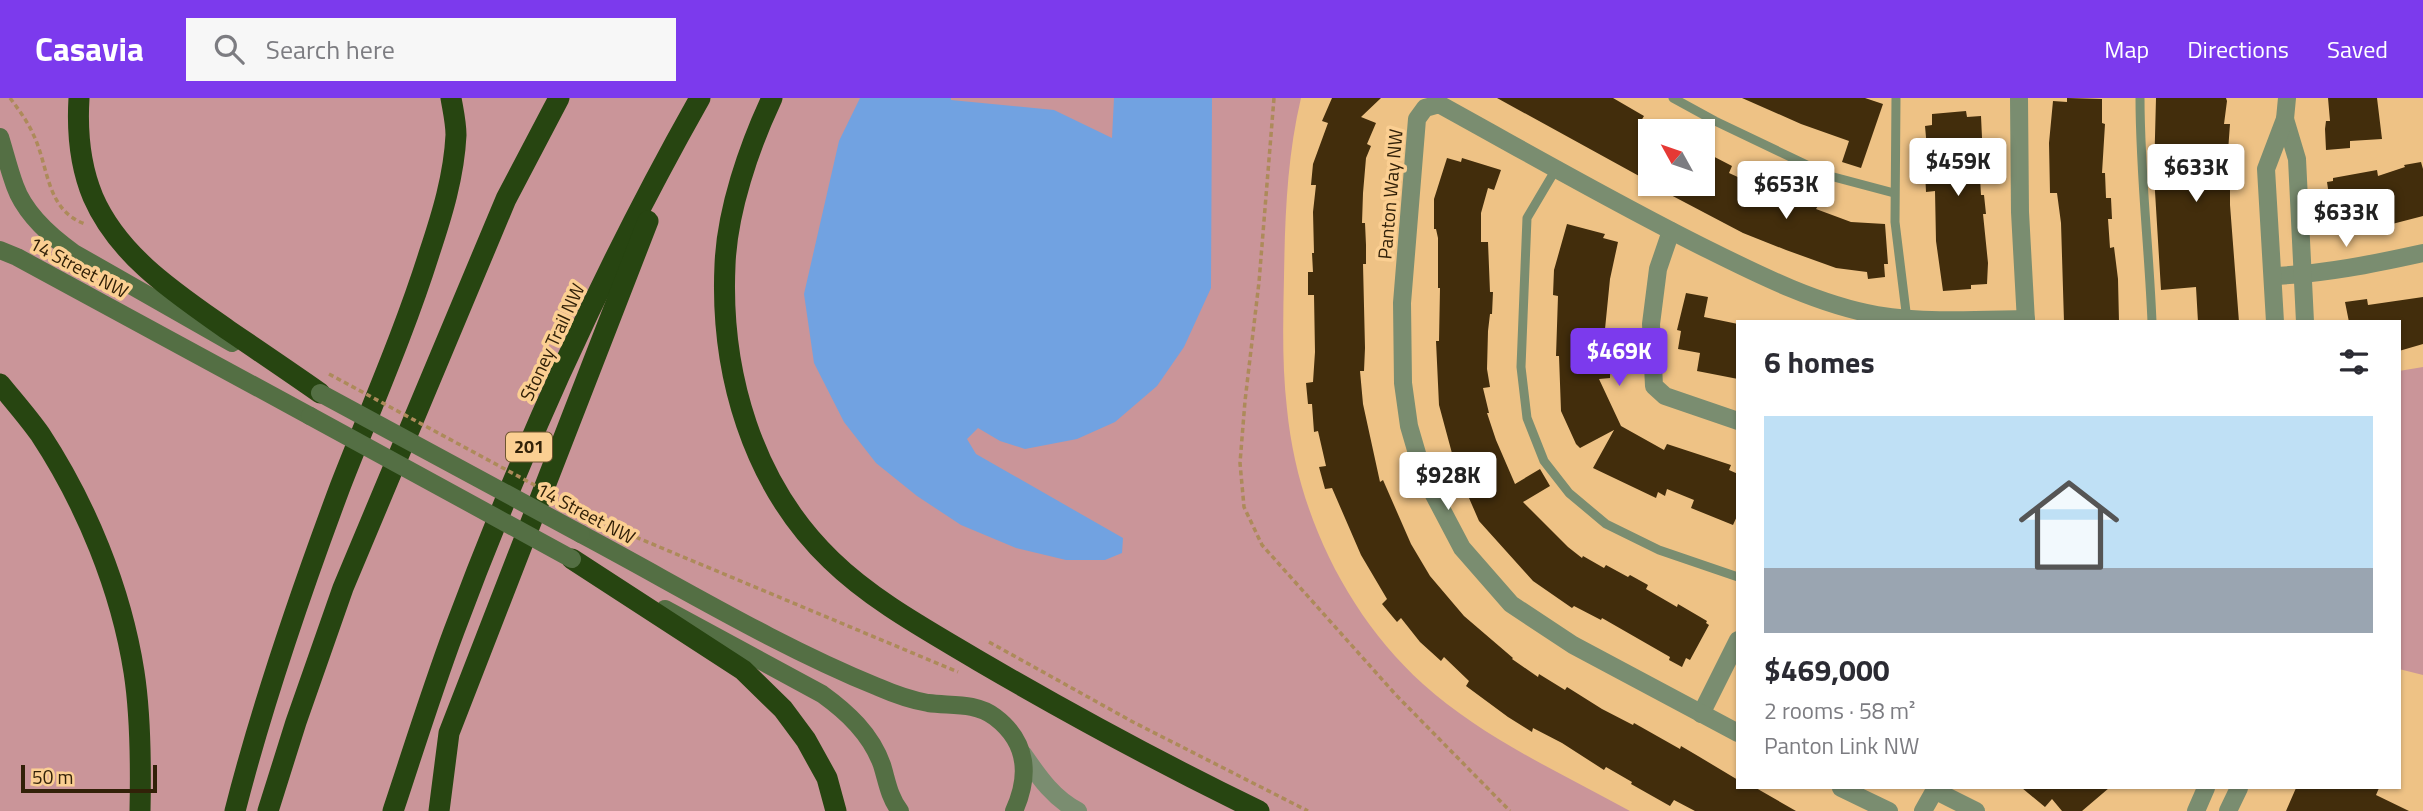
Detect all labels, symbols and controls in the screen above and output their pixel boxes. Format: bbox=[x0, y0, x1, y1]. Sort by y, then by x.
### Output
search box bbox=[186, 18, 676, 81]
text: Casavia bbox=[35, 24, 144, 74]
icon: search bbox=[210, 30, 248, 68]
text: Search here bbox=[266, 30, 395, 69]
text: Map bbox=[2104, 31, 2149, 67]
text: Directions bbox=[2187, 31, 2289, 67]
text: Saved bbox=[2327, 31, 2388, 67]
north arrow bbox=[1638, 119, 1715, 196]
map controls bbox=[1638, 119, 1715, 196]
street label: Panton Way NW bbox=[1369, 127, 1410, 260]
pin: $459K bbox=[1909, 139, 2007, 198]
text: $459K bbox=[1925, 143, 1991, 178]
pin: $633K bbox=[2147, 144, 2245, 204]
text: $633K bbox=[2163, 149, 2229, 184]
pin: $653K bbox=[1737, 162, 1835, 221]
text: $653K bbox=[1753, 166, 1819, 201]
pin: $633K bbox=[2297, 190, 2395, 249]
text: $633K bbox=[2313, 194, 2379, 229]
street label: 14 Street NW bbox=[25, 228, 134, 305]
street label: Stoney Trail NW bbox=[512, 278, 592, 405]
pin: $469K bbox=[1570, 328, 1668, 388]
text: $469K bbox=[1586, 333, 1652, 368]
text: 6 homes bbox=[1764, 339, 1875, 385]
icon: filters bbox=[2335, 343, 2373, 381]
road number: 201 bbox=[506, 432, 552, 461]
pin: $928K bbox=[1399, 452, 1497, 512]
text: $928K bbox=[1415, 457, 1481, 492]
icon: home bbox=[2006, 462, 2132, 588]
street label: 14 Street NW bbox=[532, 474, 641, 551]
text: $469,000 bbox=[1764, 647, 1890, 693]
text: 2 rooms · 58 m² bbox=[1764, 693, 1915, 728]
text: Panton Link NW bbox=[1764, 728, 1919, 763]
scale bar bbox=[21, 762, 158, 794]
text: 50 m bbox=[32, 762, 73, 791]

